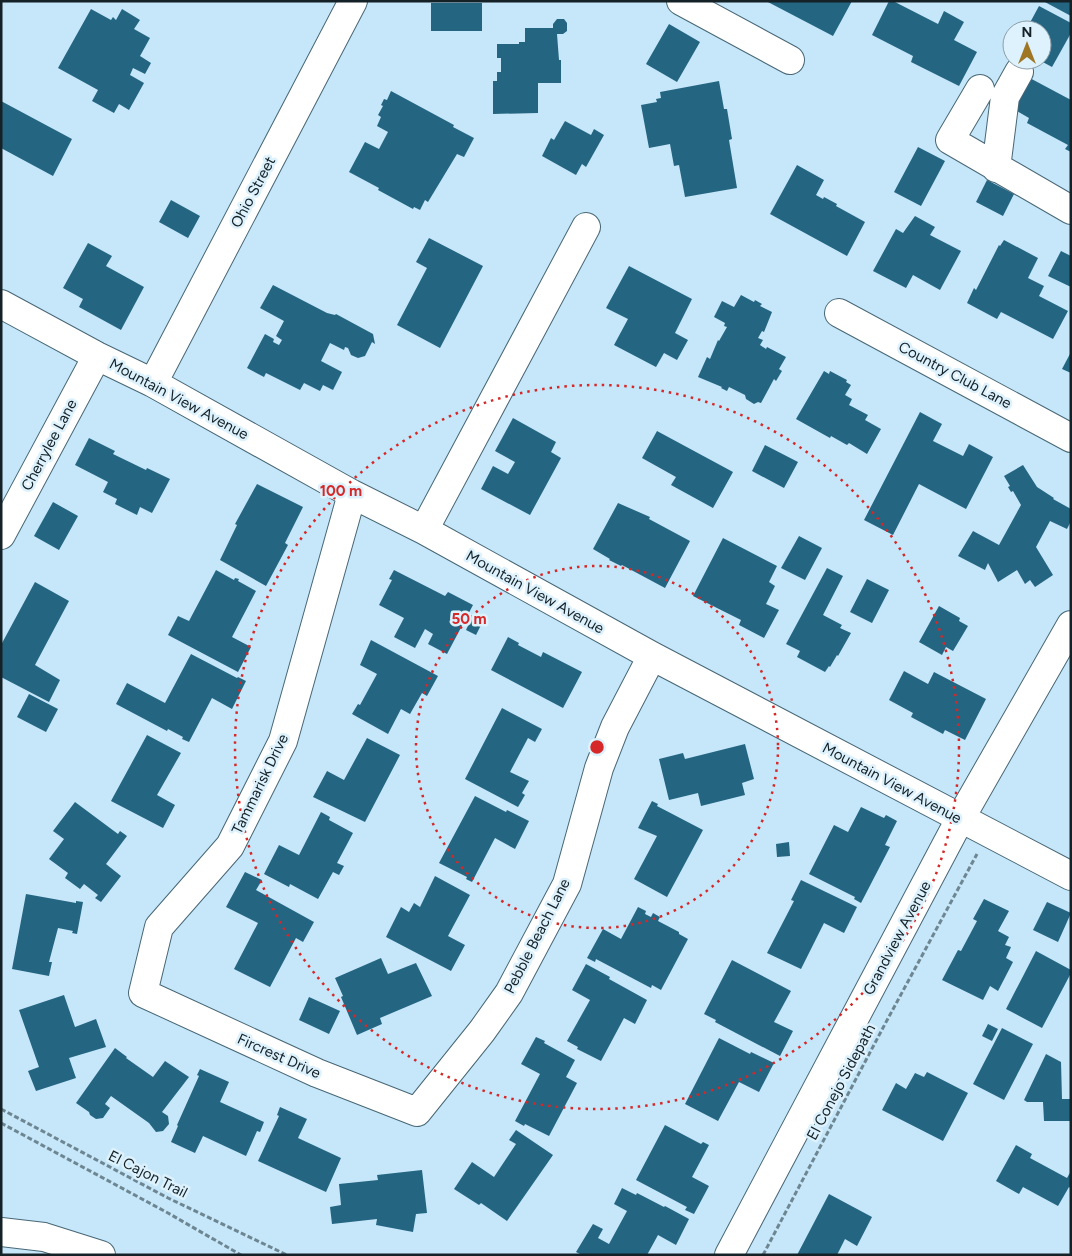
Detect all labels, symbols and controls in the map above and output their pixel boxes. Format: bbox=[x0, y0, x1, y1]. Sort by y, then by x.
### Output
north arrow bbox=[1002, 20, 1052, 70]
text: N bbox=[1022, 24, 1032, 41]
street label: Ohio Street bbox=[227, 153, 279, 231]
street label: Country Club Lane bbox=[895, 338, 1015, 412]
street label: Mountain View Avenue bbox=[106, 355, 252, 443]
street label: Cherrylee Lane bbox=[17, 396, 81, 494]
text: 100 m bbox=[320, 482, 362, 500]
street label: Mountain View Avenue bbox=[463, 547, 607, 637]
text: 50 m bbox=[451, 610, 487, 628]
street label: Tammarisk Drive bbox=[228, 731, 292, 837]
centre of rings bbox=[588, 738, 606, 756]
street label: Mountain View Avenue bbox=[819, 739, 965, 827]
street label: Pebble Beach Lane bbox=[500, 875, 574, 997]
street label: Grandview Avenue bbox=[859, 878, 935, 998]
street label: El Conejo Sidepath bbox=[803, 1021, 879, 1143]
street label: Fircrest Drive bbox=[235, 1030, 323, 1082]
street label: El Cajon Trail bbox=[105, 1146, 191, 1202]

